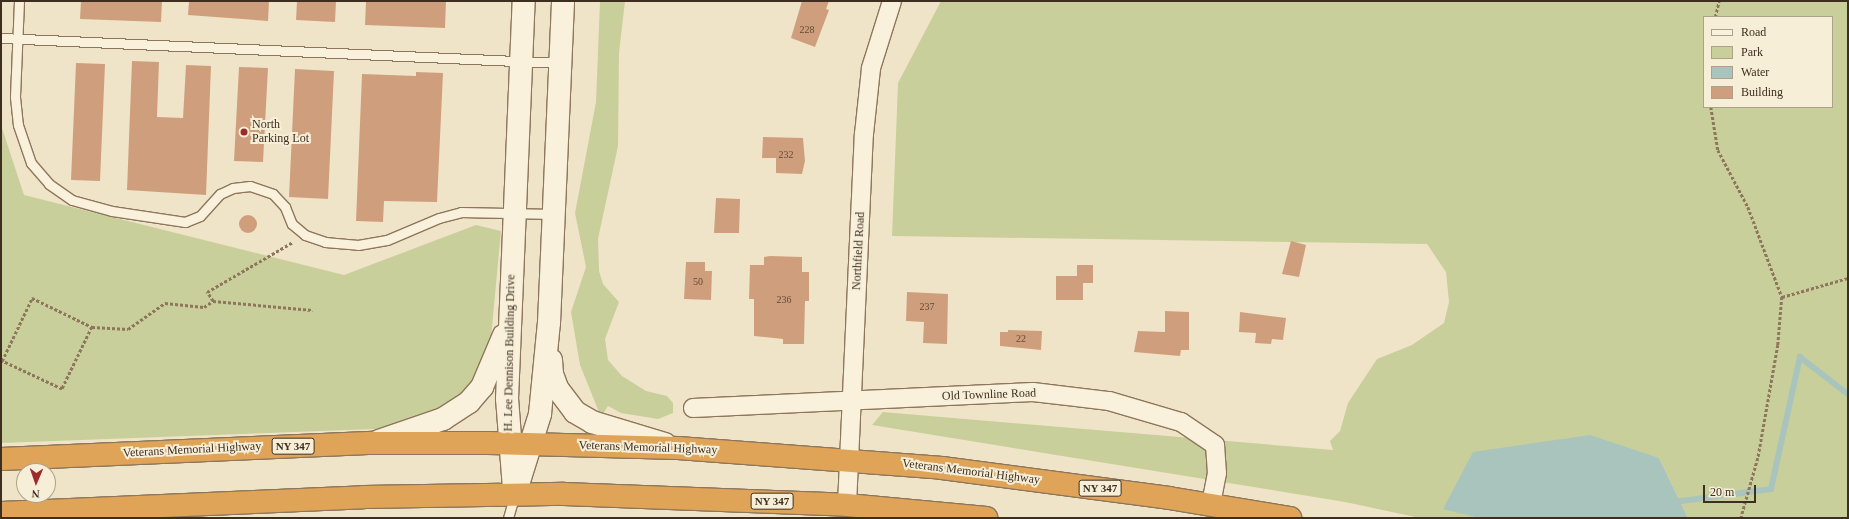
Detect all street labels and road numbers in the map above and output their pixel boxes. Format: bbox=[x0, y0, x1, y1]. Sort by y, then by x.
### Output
street label: Northfield Road bbox=[850, 212, 868, 290]
street label: H. Lee Dennison Building Drive bbox=[501, 274, 519, 432]
street label: Old Townline Road bbox=[942, 386, 1036, 404]
road number: NY 347 bbox=[271, 437, 315, 455]
street label: Veterans Memorial Highway bbox=[578, 438, 718, 458]
street label: Veterans Memorial Highway bbox=[122, 439, 262, 461]
street label: Veterans Memorial Highway bbox=[901, 456, 1041, 488]
road number: NY 347 bbox=[1078, 479, 1122, 497]
road number: NY 347 bbox=[750, 492, 794, 510]

